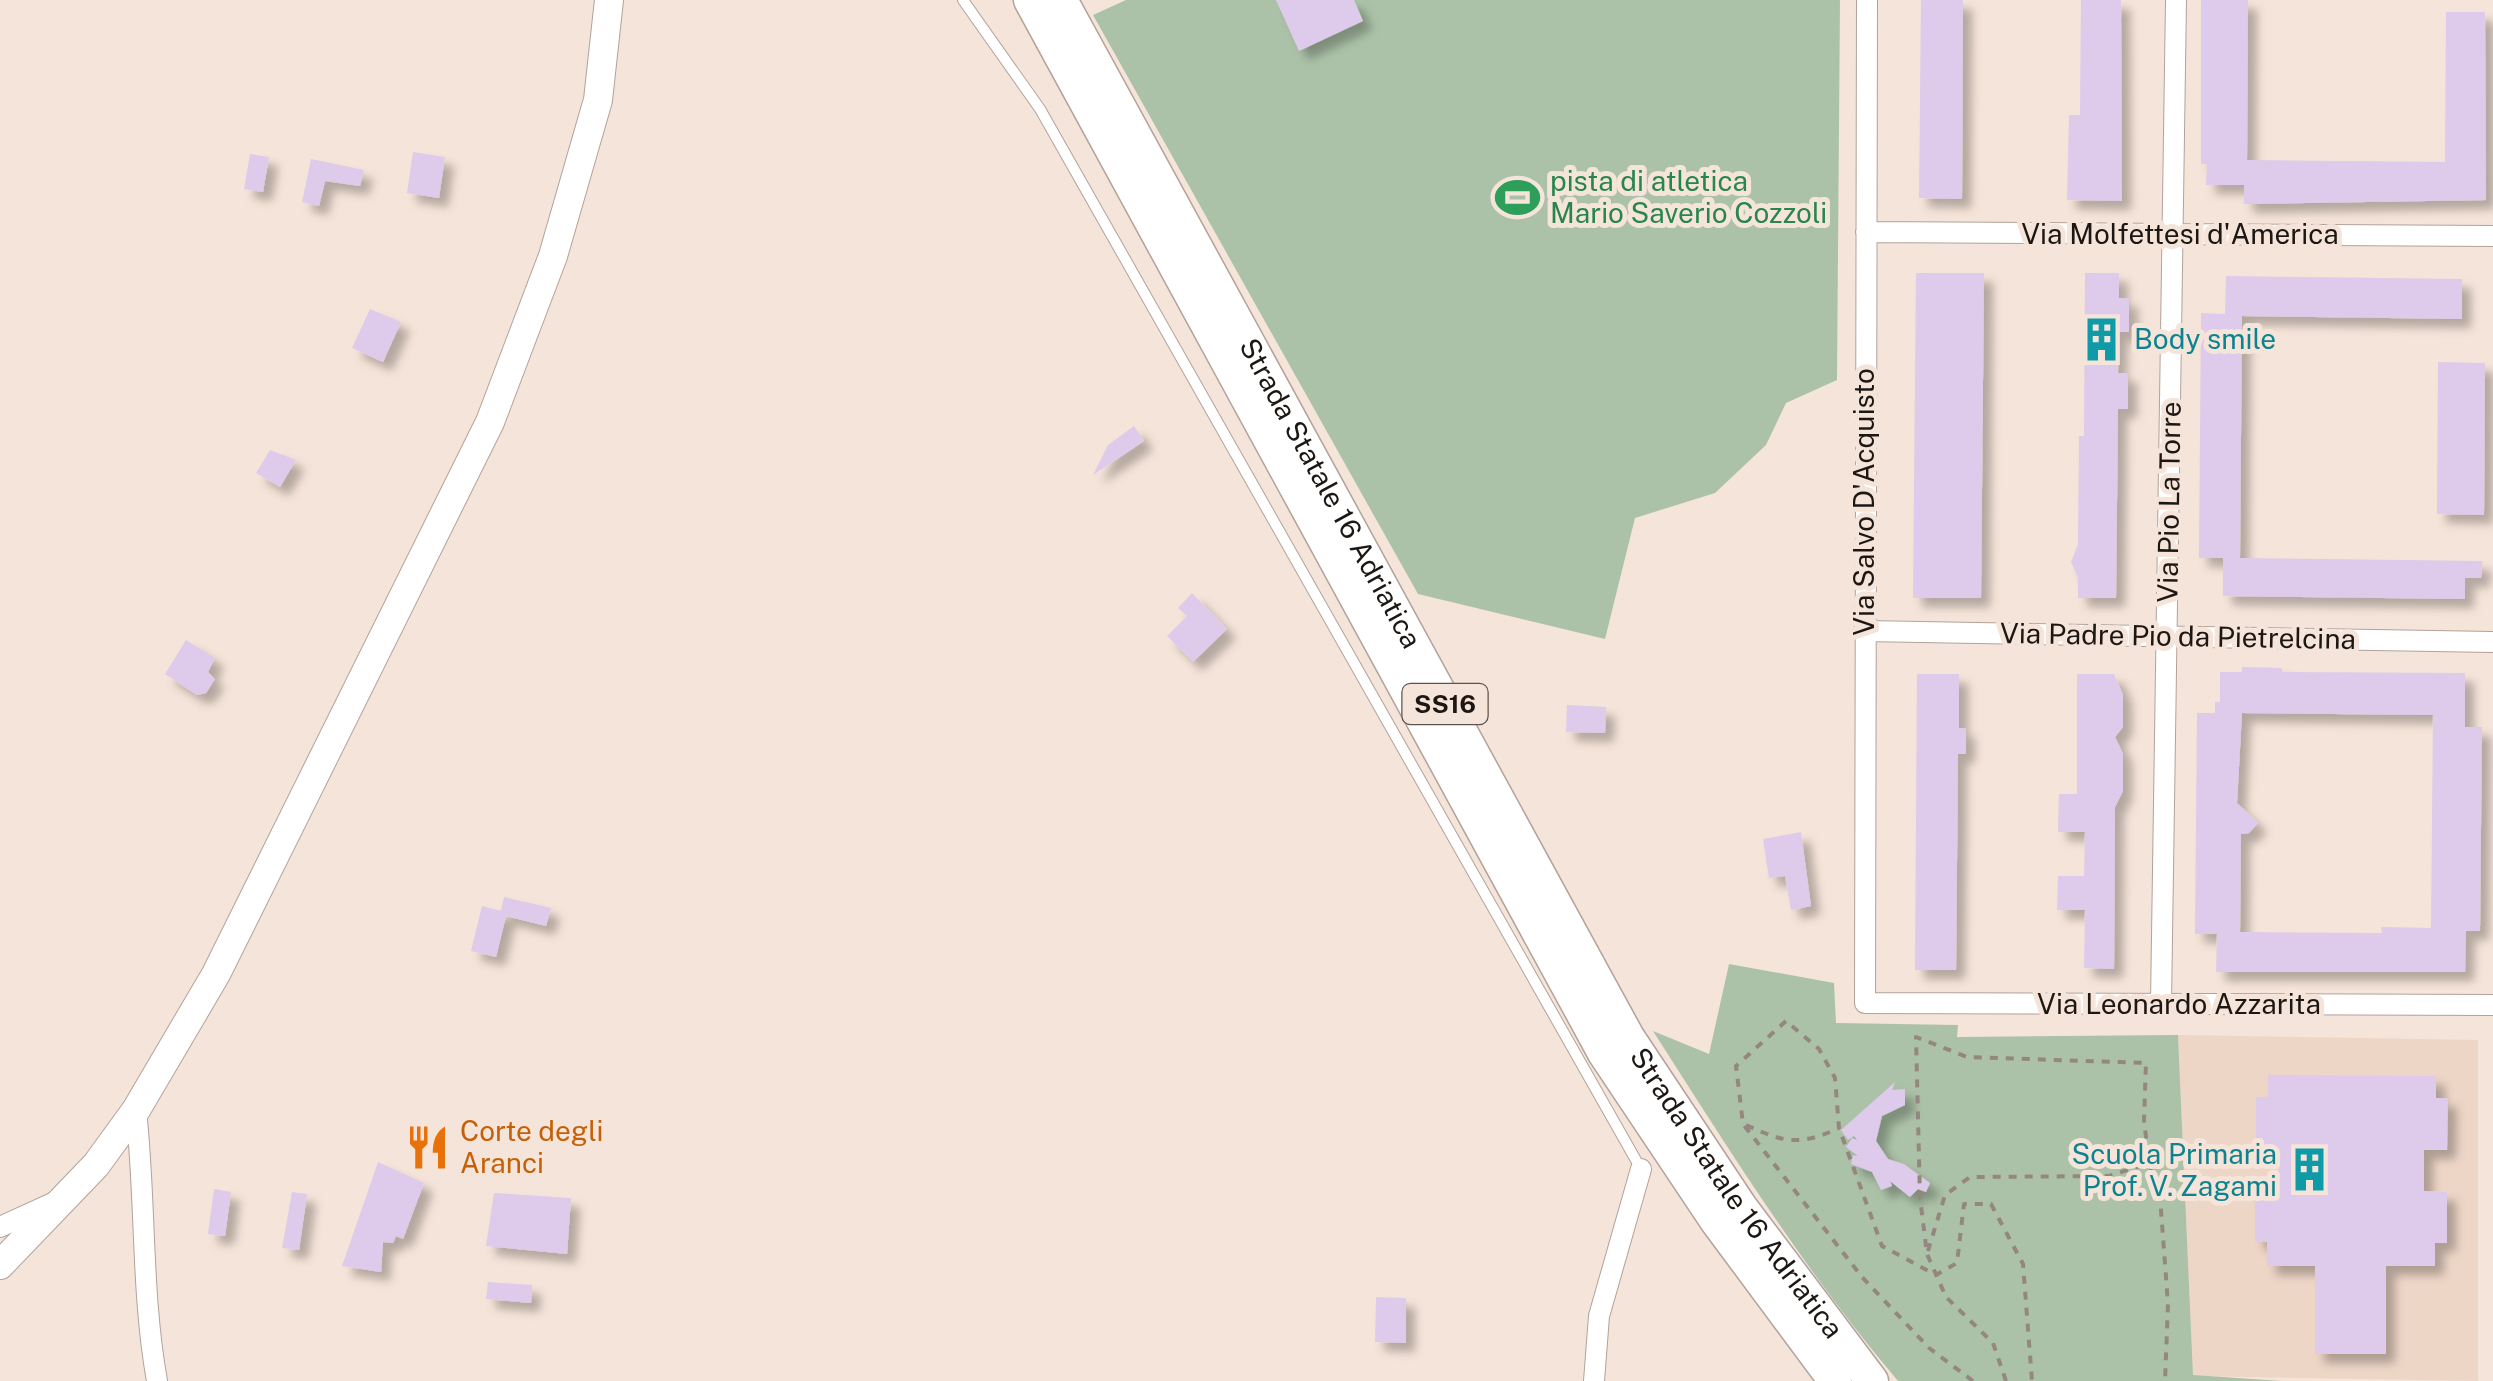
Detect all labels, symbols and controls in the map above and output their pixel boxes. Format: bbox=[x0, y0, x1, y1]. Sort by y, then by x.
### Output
place label: pista di atletica Mario Saverio Cozzoli bbox=[1550, 164, 1827, 229]
sports icon: pista di atletica Mario Saverio Cozzoli bbox=[1493, 173, 1541, 221]
street label: Via Molfettesi d'America bbox=[2021, 217, 2339, 250]
building icon: Body smile bbox=[2077, 315, 2125, 363]
place label: Body smile bbox=[2134, 322, 2276, 355]
street label: Strada Statale 16 Adriatica bbox=[1233, 332, 1429, 653]
street label: Via Salvo D'Acquisto bbox=[1847, 368, 1880, 636]
street label: Via Pio La Torre bbox=[2150, 401, 2187, 603]
street label: Via Padre Pio da Pietrelcina bbox=[2000, 616, 2356, 655]
road number: SS16 bbox=[1402, 684, 1488, 724]
street label: Via Leonardo Azzarita bbox=[2037, 987, 2321, 1020]
street label: Strada Statale 16 Adriatica bbox=[1624, 1041, 1851, 1344]
place label: Corte degli Aranci bbox=[460, 1114, 603, 1179]
restaurant icon: Corte degli Aranci bbox=[403, 1123, 451, 1171]
place label: Scuola Primaria Prof. V. Zagami bbox=[2071, 1137, 2277, 1202]
building icon: Scuola Primaria Prof. V. Zagami bbox=[2286, 1146, 2334, 1194]

